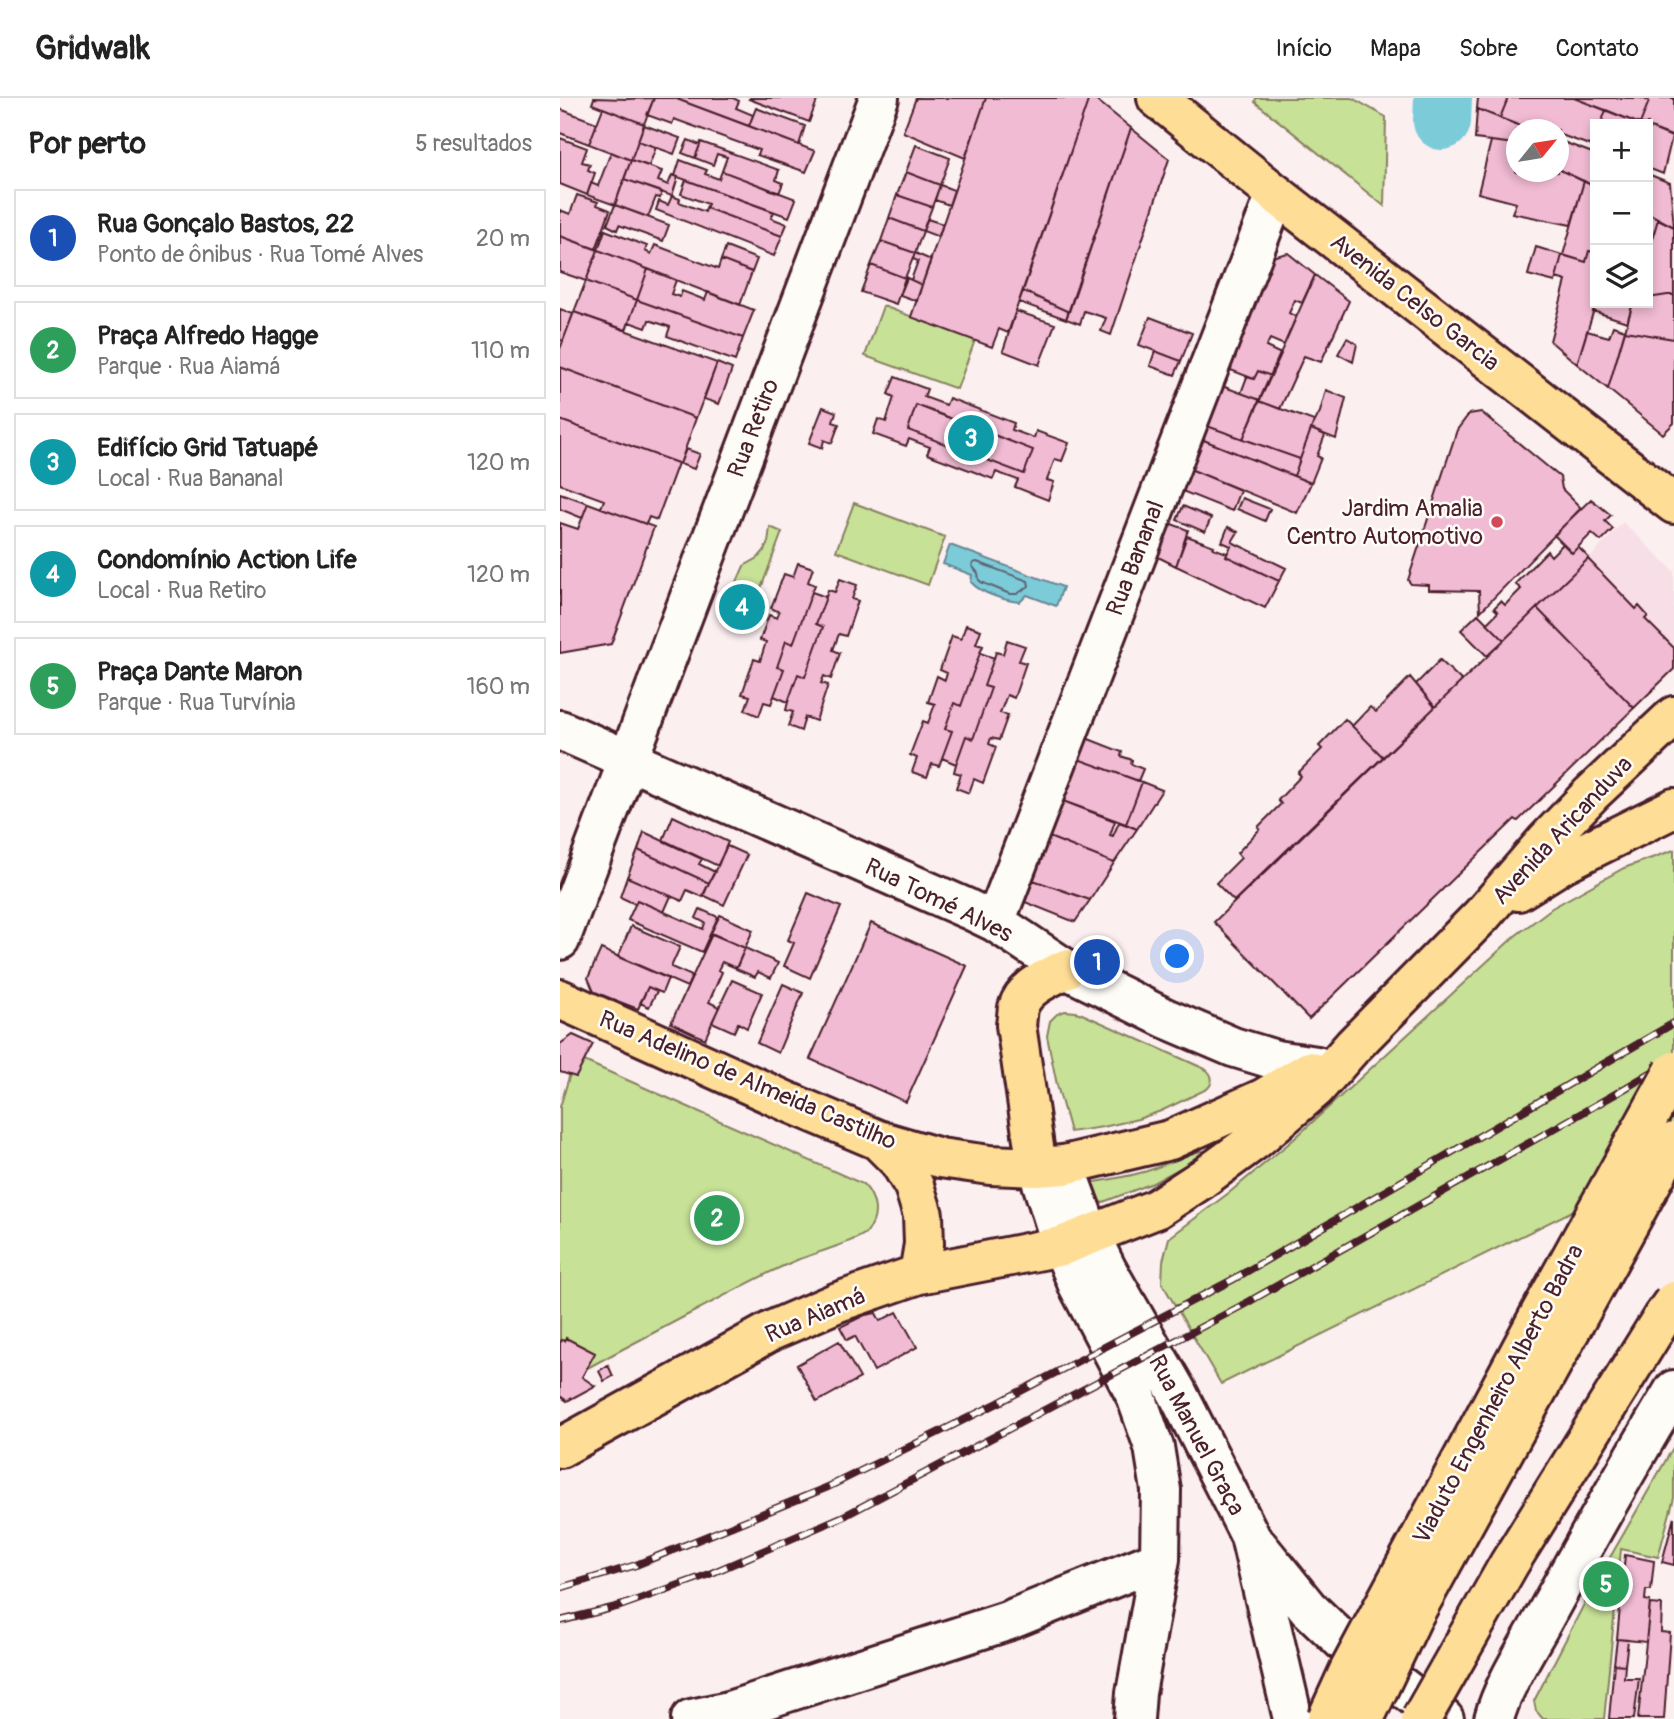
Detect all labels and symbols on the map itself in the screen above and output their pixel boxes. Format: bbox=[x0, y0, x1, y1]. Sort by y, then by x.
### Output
north arrow bbox=[1506, 119, 1569, 182]
street label: Avenida Celso Garcia bbox=[1324, 227, 1505, 377]
street label: Rua Retiro bbox=[721, 375, 785, 481]
pin: 3 bbox=[948, 412, 994, 464]
place label: Jardim Amalia Centro Automotivo bbox=[1287, 494, 1483, 551]
street label: Rua Bananal bbox=[1100, 497, 1171, 620]
marker: Jardim Amalia Centro Automotivo bbox=[1489, 514, 1505, 530]
pin: 4 bbox=[719, 581, 765, 633]
street label: Avenida Aricanduva bbox=[1486, 750, 1639, 911]
street label: Rua Tomé Alves bbox=[860, 852, 1018, 949]
pin: 1 bbox=[1074, 936, 1120, 988]
your location bbox=[1160, 939, 1194, 973]
street label: Rua Adelino de Almeida Castilho bbox=[595, 1005, 901, 1156]
pin: 2 bbox=[694, 1192, 740, 1244]
street label: Viaduto Engenheiro Alberto Badra bbox=[1407, 1239, 1590, 1549]
street label: Rua Aiamá bbox=[761, 1281, 870, 1349]
street label: Rua Manuel Graça bbox=[1142, 1350, 1251, 1520]
pin: 5 bbox=[1583, 1558, 1629, 1610]

